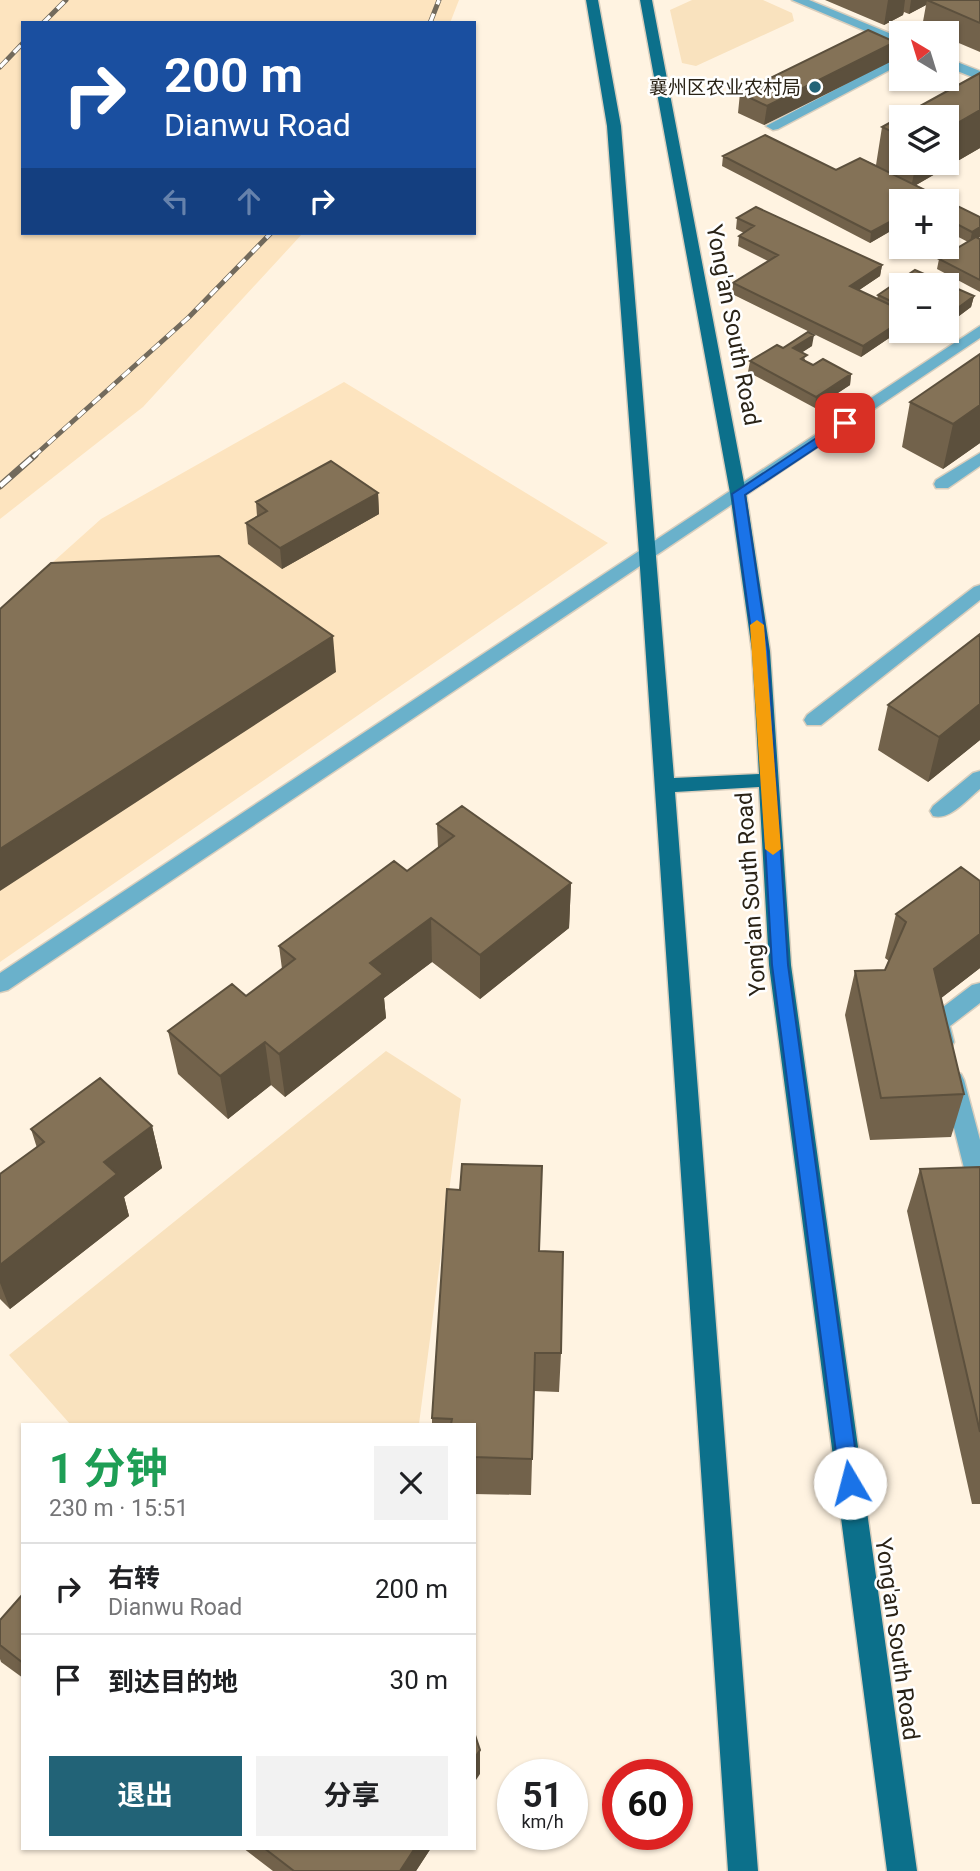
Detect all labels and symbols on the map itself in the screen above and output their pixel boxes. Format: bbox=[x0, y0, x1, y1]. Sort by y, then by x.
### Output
north arrow bbox=[889, 21, 959, 91]
place label: 襄州区农业农村局 bbox=[649, 76, 801, 99]
marker: 襄州区农业农村局 bbox=[807, 79, 823, 95]
street label: Yong'an South Road bbox=[700, 222, 766, 428]
pin bbox=[815, 393, 875, 453]
street label: Yong'an South Road bbox=[730, 791, 772, 997]
position arrow bbox=[813, 1446, 887, 1520]
street label: Yong'an South Road bbox=[869, 1536, 925, 1742]
speed limit sign: 60 bbox=[602, 1759, 693, 1850]

